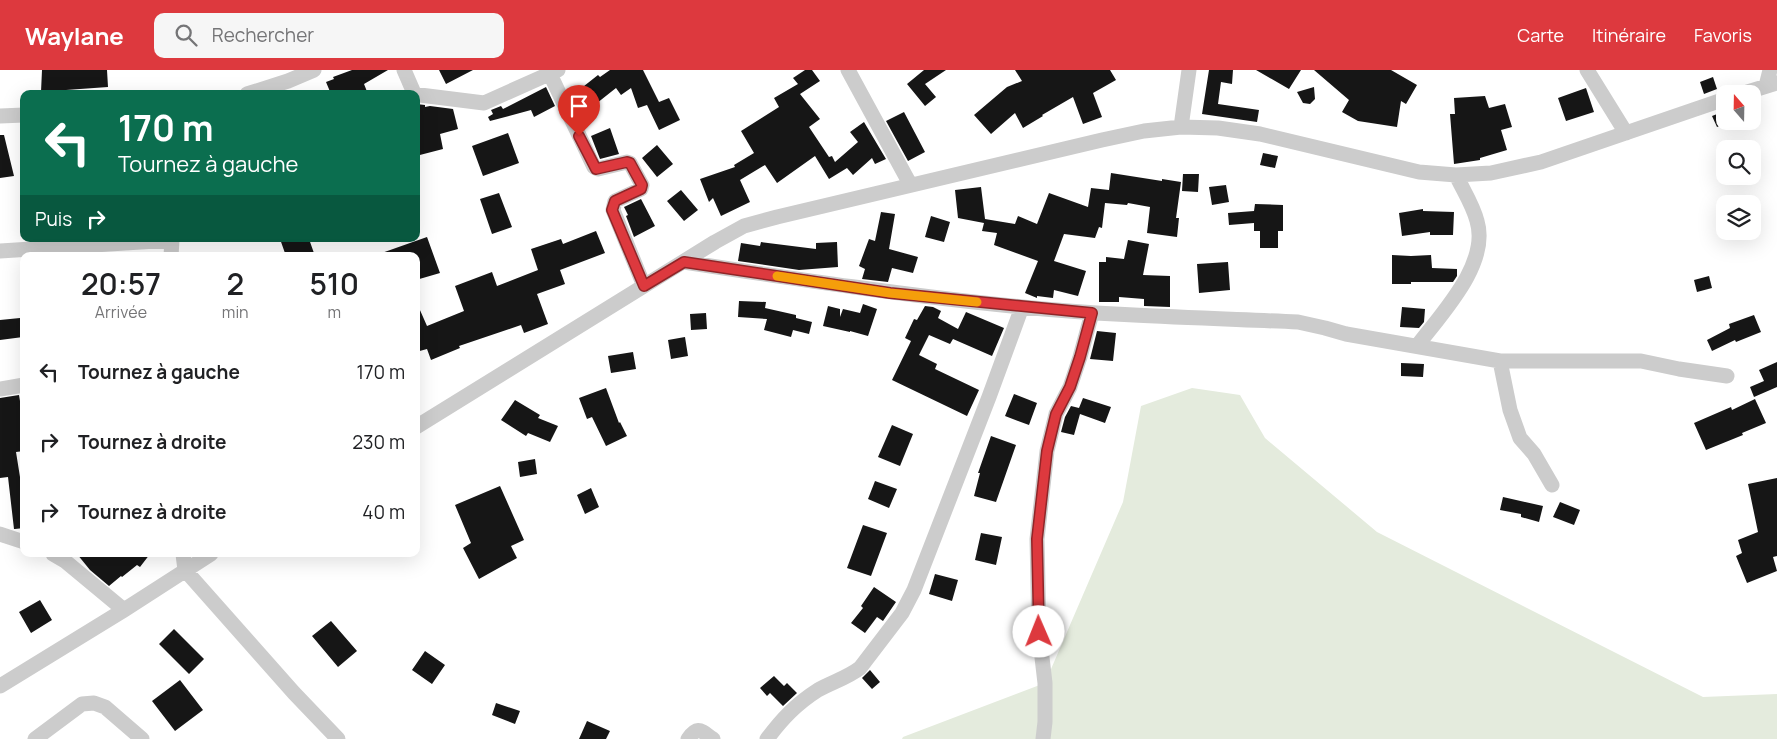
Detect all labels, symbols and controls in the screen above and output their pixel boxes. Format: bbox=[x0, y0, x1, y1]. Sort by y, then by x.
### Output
search box bbox=[154, 13, 504, 58]
text: Waylane bbox=[25, 19, 124, 52]
icon: search bbox=[172, 21, 200, 49]
text: Rechercher bbox=[212, 22, 314, 48]
text: Carte bbox=[1517, 23, 1564, 47]
text: Itinéraire bbox=[1592, 23, 1666, 47]
text: Favoris bbox=[1694, 23, 1752, 47]
pin bbox=[558, 85, 600, 136]
north arrow bbox=[1716, 85, 1761, 130]
map controls bbox=[1716, 85, 1761, 240]
icon: arrive bbox=[565, 92, 593, 120]
text: 170 m bbox=[118, 104, 214, 152]
icon: left bbox=[35, 110, 100, 175]
button: search bbox=[1716, 140, 1761, 185]
text: Tournez à gauche bbox=[118, 149, 298, 179]
button: layers bbox=[1716, 195, 1761, 240]
icon: right bbox=[82, 205, 110, 233]
text: Puis bbox=[35, 206, 72, 232]
text: 20:57 bbox=[81, 263, 161, 304]
text: 2 bbox=[226, 263, 244, 304]
text: 510 bbox=[310, 263, 359, 304]
text: Arrivée bbox=[95, 301, 147, 323]
text: min bbox=[222, 301, 249, 323]
text: m bbox=[328, 301, 341, 323]
icon: left bbox=[35, 358, 63, 386]
text: Tournez à gauche bbox=[78, 359, 240, 385]
text: 170 m bbox=[357, 359, 405, 385]
icon: right bbox=[35, 428, 63, 456]
text: Tournez à droite bbox=[78, 429, 226, 455]
text: 230 m bbox=[352, 429, 405, 455]
icon: right bbox=[35, 498, 63, 526]
text: Tournez à droite bbox=[78, 499, 226, 525]
text: 40 m bbox=[362, 499, 405, 525]
position arrow bbox=[1012, 605, 1064, 657]

